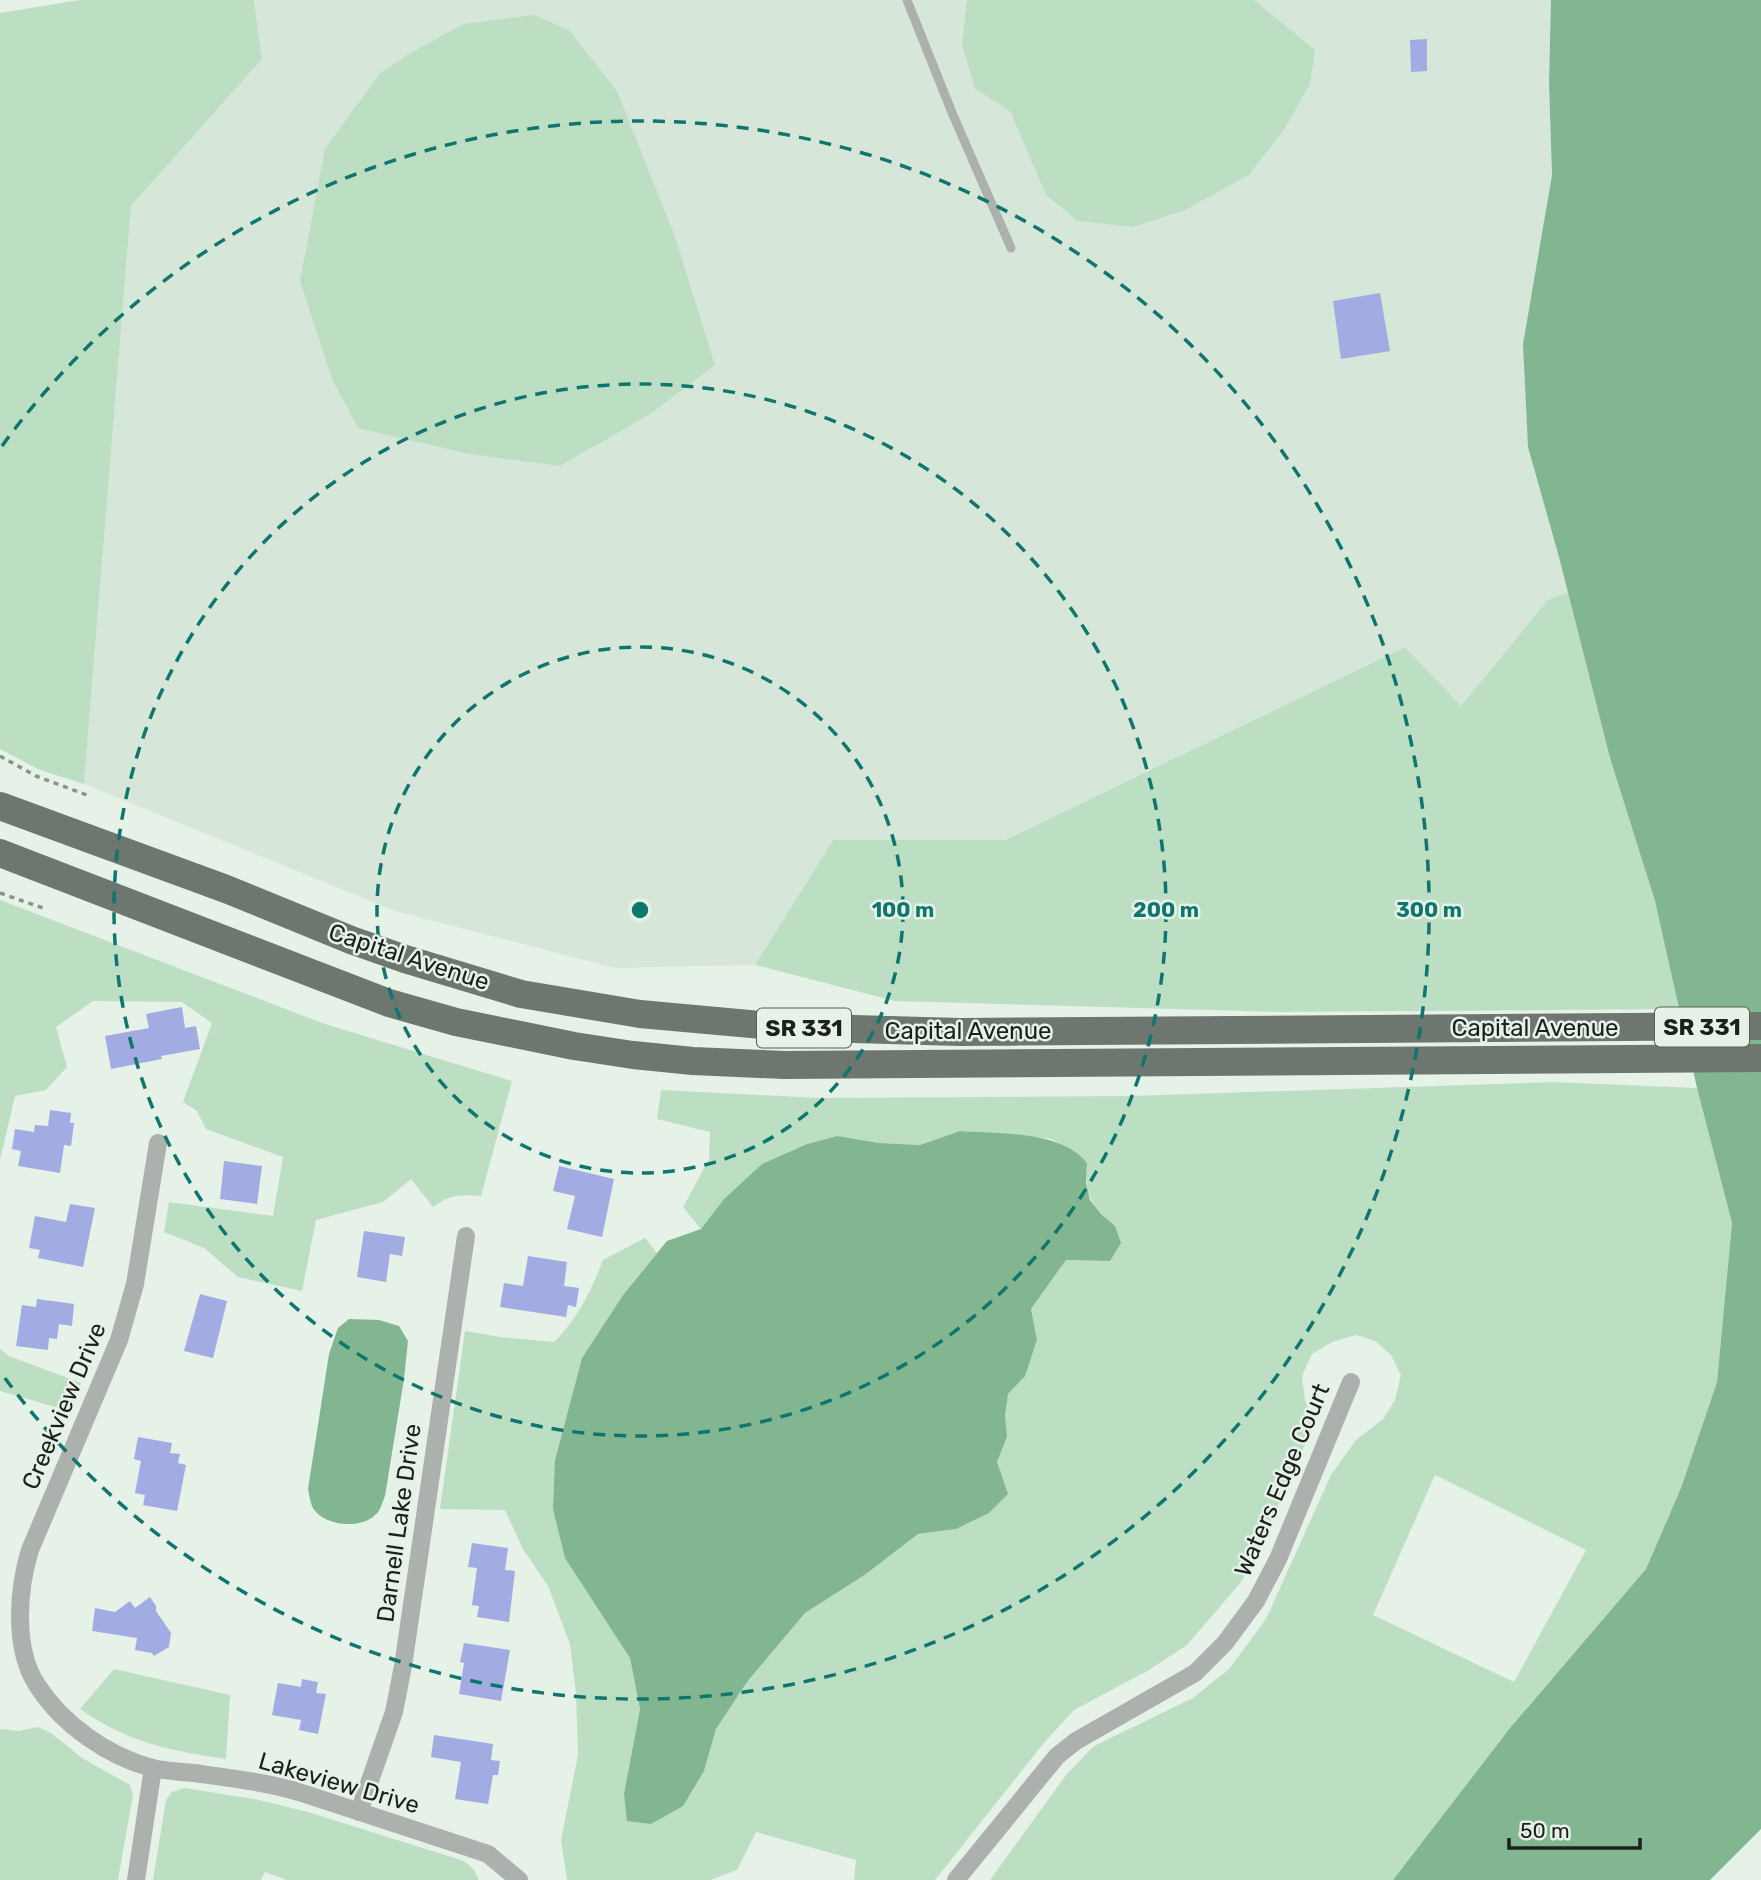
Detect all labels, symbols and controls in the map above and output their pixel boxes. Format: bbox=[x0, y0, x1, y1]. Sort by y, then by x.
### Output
text: 100 m bbox=[872, 897, 934, 922]
text: 200 m bbox=[1133, 897, 1199, 922]
text: 300 m bbox=[1396, 897, 1462, 922]
centre of rings bbox=[628, 898, 652, 922]
street label: Capital Avenue bbox=[325, 918, 493, 996]
road number: SR 331 bbox=[1655, 1008, 1749, 1046]
road number: SR 331 bbox=[757, 1009, 851, 1048]
street label: Capital Avenue bbox=[1451, 1014, 1619, 1042]
street label: Capital Avenue bbox=[884, 1017, 1052, 1045]
street label: Creekview Drive bbox=[16, 1318, 112, 1494]
street label: Waters Edge Court bbox=[1229, 1379, 1335, 1581]
street label: Darnell Lake Drive bbox=[371, 1422, 427, 1624]
street label: Lakeview Drive bbox=[255, 1747, 423, 1819]
scale bar bbox=[1509, 1806, 1640, 1850]
text: 50 m bbox=[1520, 1818, 1570, 1843]

